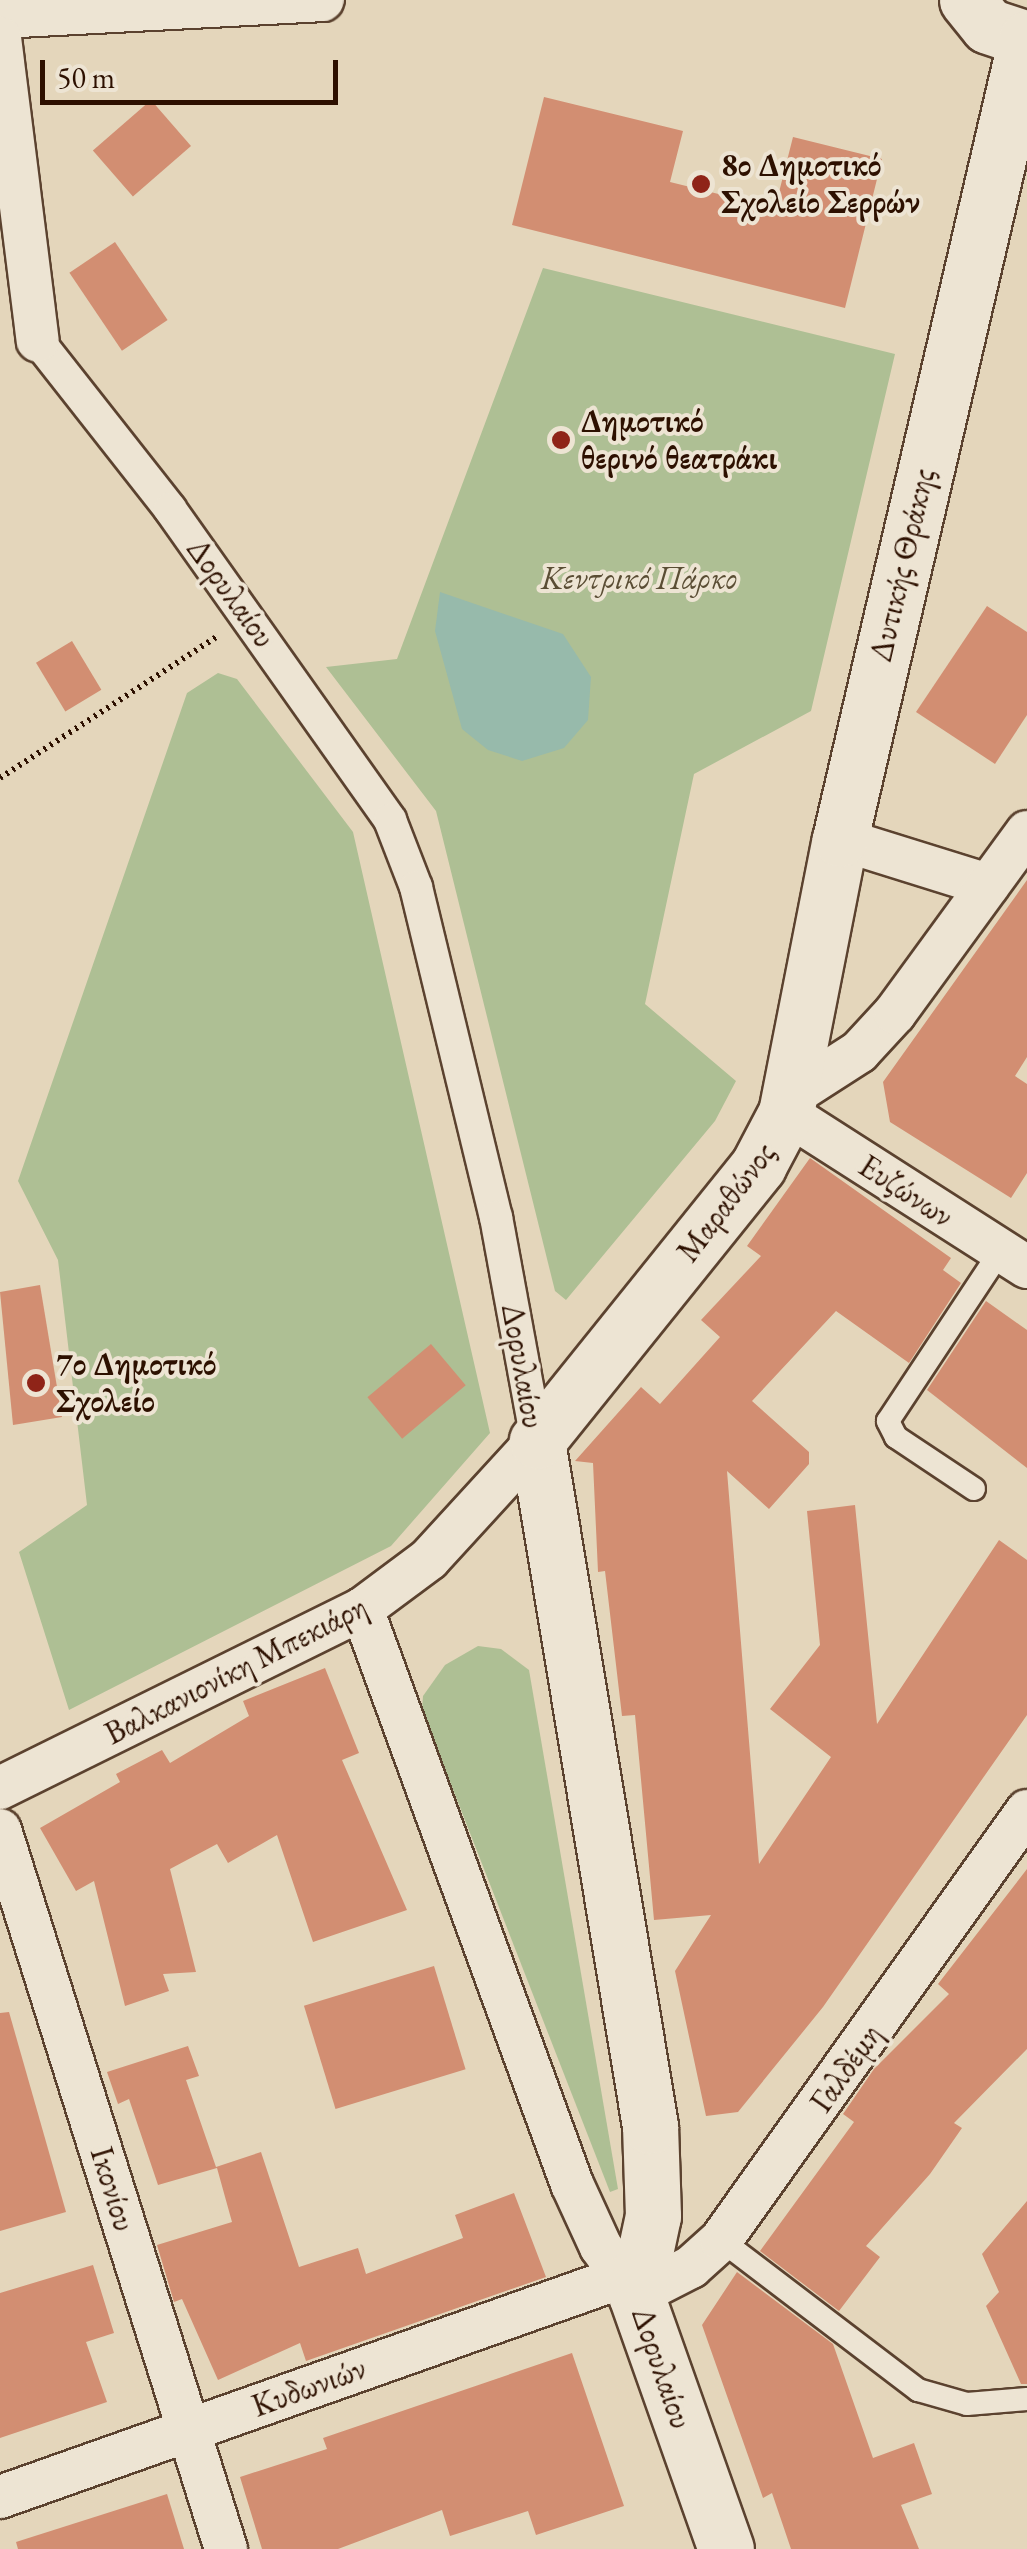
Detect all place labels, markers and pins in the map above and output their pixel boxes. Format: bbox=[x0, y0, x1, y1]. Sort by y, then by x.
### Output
place label: 8ο Δημοτικό Σχολείο Σερρών bbox=[721, 147, 920, 222]
marker: 8ο Δημοτικό Σχολείο Σερρών bbox=[690, 173, 712, 195]
place label: Δημοτικό θερινό θεατράκι bbox=[581, 403, 778, 478]
marker: Δημοτικό θερινό θεατράκι bbox=[550, 429, 572, 451]
place label: 7ο Δημοτικό Σχολείο bbox=[56, 1346, 216, 1421]
marker: 7ο Δημοτικό Σχολείο bbox=[25, 1372, 47, 1394]

